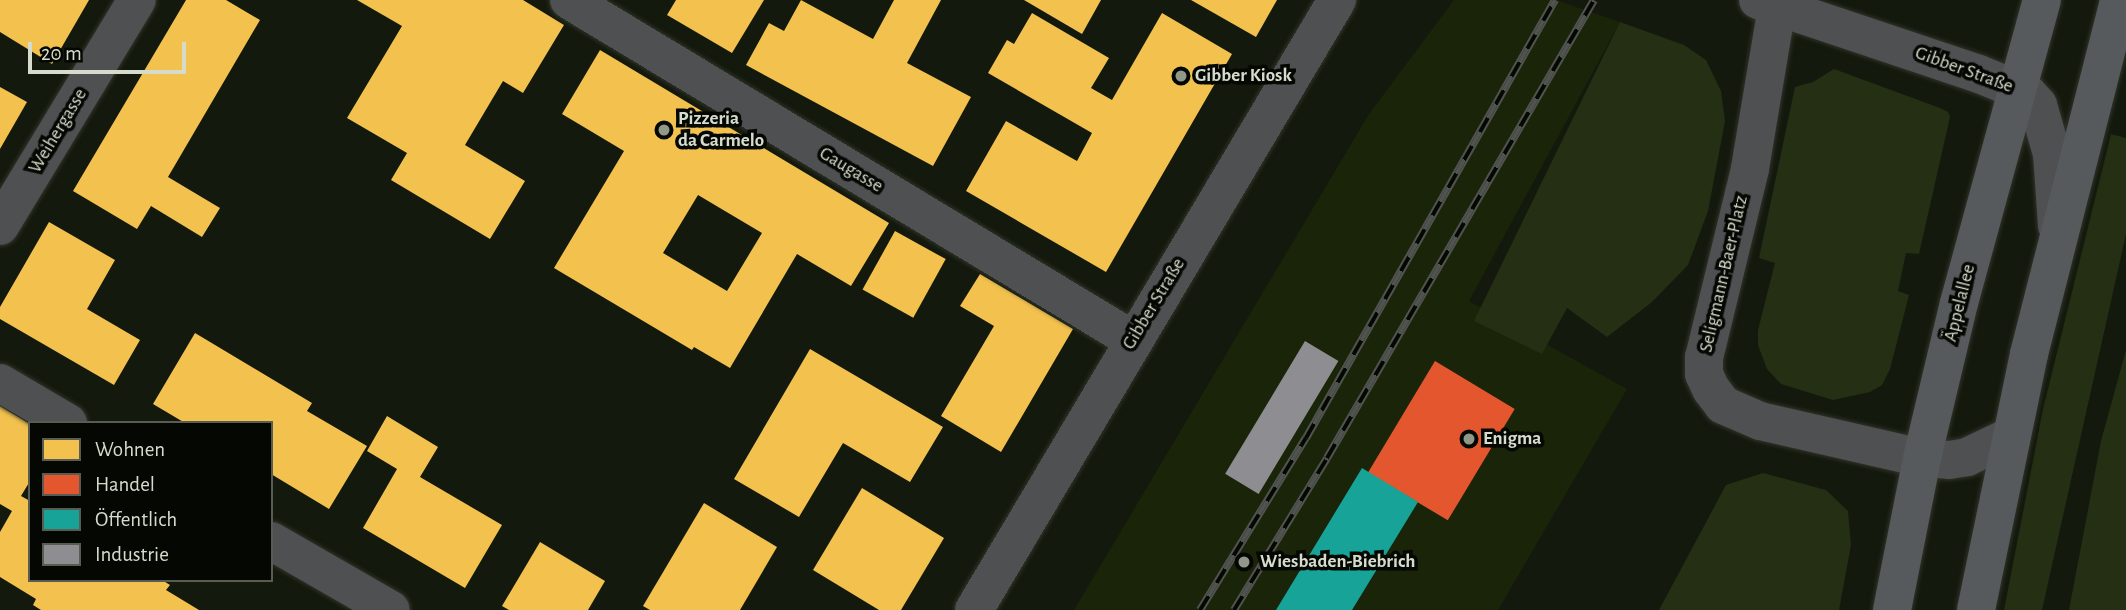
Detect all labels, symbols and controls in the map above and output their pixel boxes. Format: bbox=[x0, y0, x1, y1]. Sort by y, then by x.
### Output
scale bar bbox=[32, 28, 189, 72]
street label: Gibber Straße bbox=[1912, 42, 2016, 98]
text: 20 m bbox=[41, 43, 82, 64]
place label: Gibber Kiosk bbox=[1195, 65, 1292, 87]
marker: Gibber Kiosk bbox=[1173, 68, 1189, 84]
street label: Weihergasse bbox=[24, 84, 92, 178]
place label: Pizzeria da Carmelo bbox=[678, 108, 764, 152]
marker: Pizzeria da Carmelo bbox=[656, 122, 672, 138]
street label: Gaugasse bbox=[815, 142, 887, 198]
street label: Seligmann-Baer-Platz bbox=[1695, 193, 1753, 355]
street label: Gibber Straße bbox=[1118, 254, 1190, 354]
street label: Äppelallee bbox=[1939, 262, 1981, 344]
legend bbox=[28, 421, 273, 582]
place label: Enigma bbox=[1483, 428, 1541, 450]
marker: Enigma bbox=[1461, 431, 1477, 447]
text: Wohnen bbox=[95, 439, 165, 460]
text: Handel bbox=[95, 474, 155, 495]
text: Öffentlich bbox=[95, 509, 177, 530]
text: Industrie bbox=[95, 544, 169, 565]
place label: Wiesbaden-Biebrich bbox=[1260, 551, 1415, 573]
marker: Wiesbaden-Biebrich bbox=[1234, 552, 1254, 572]

